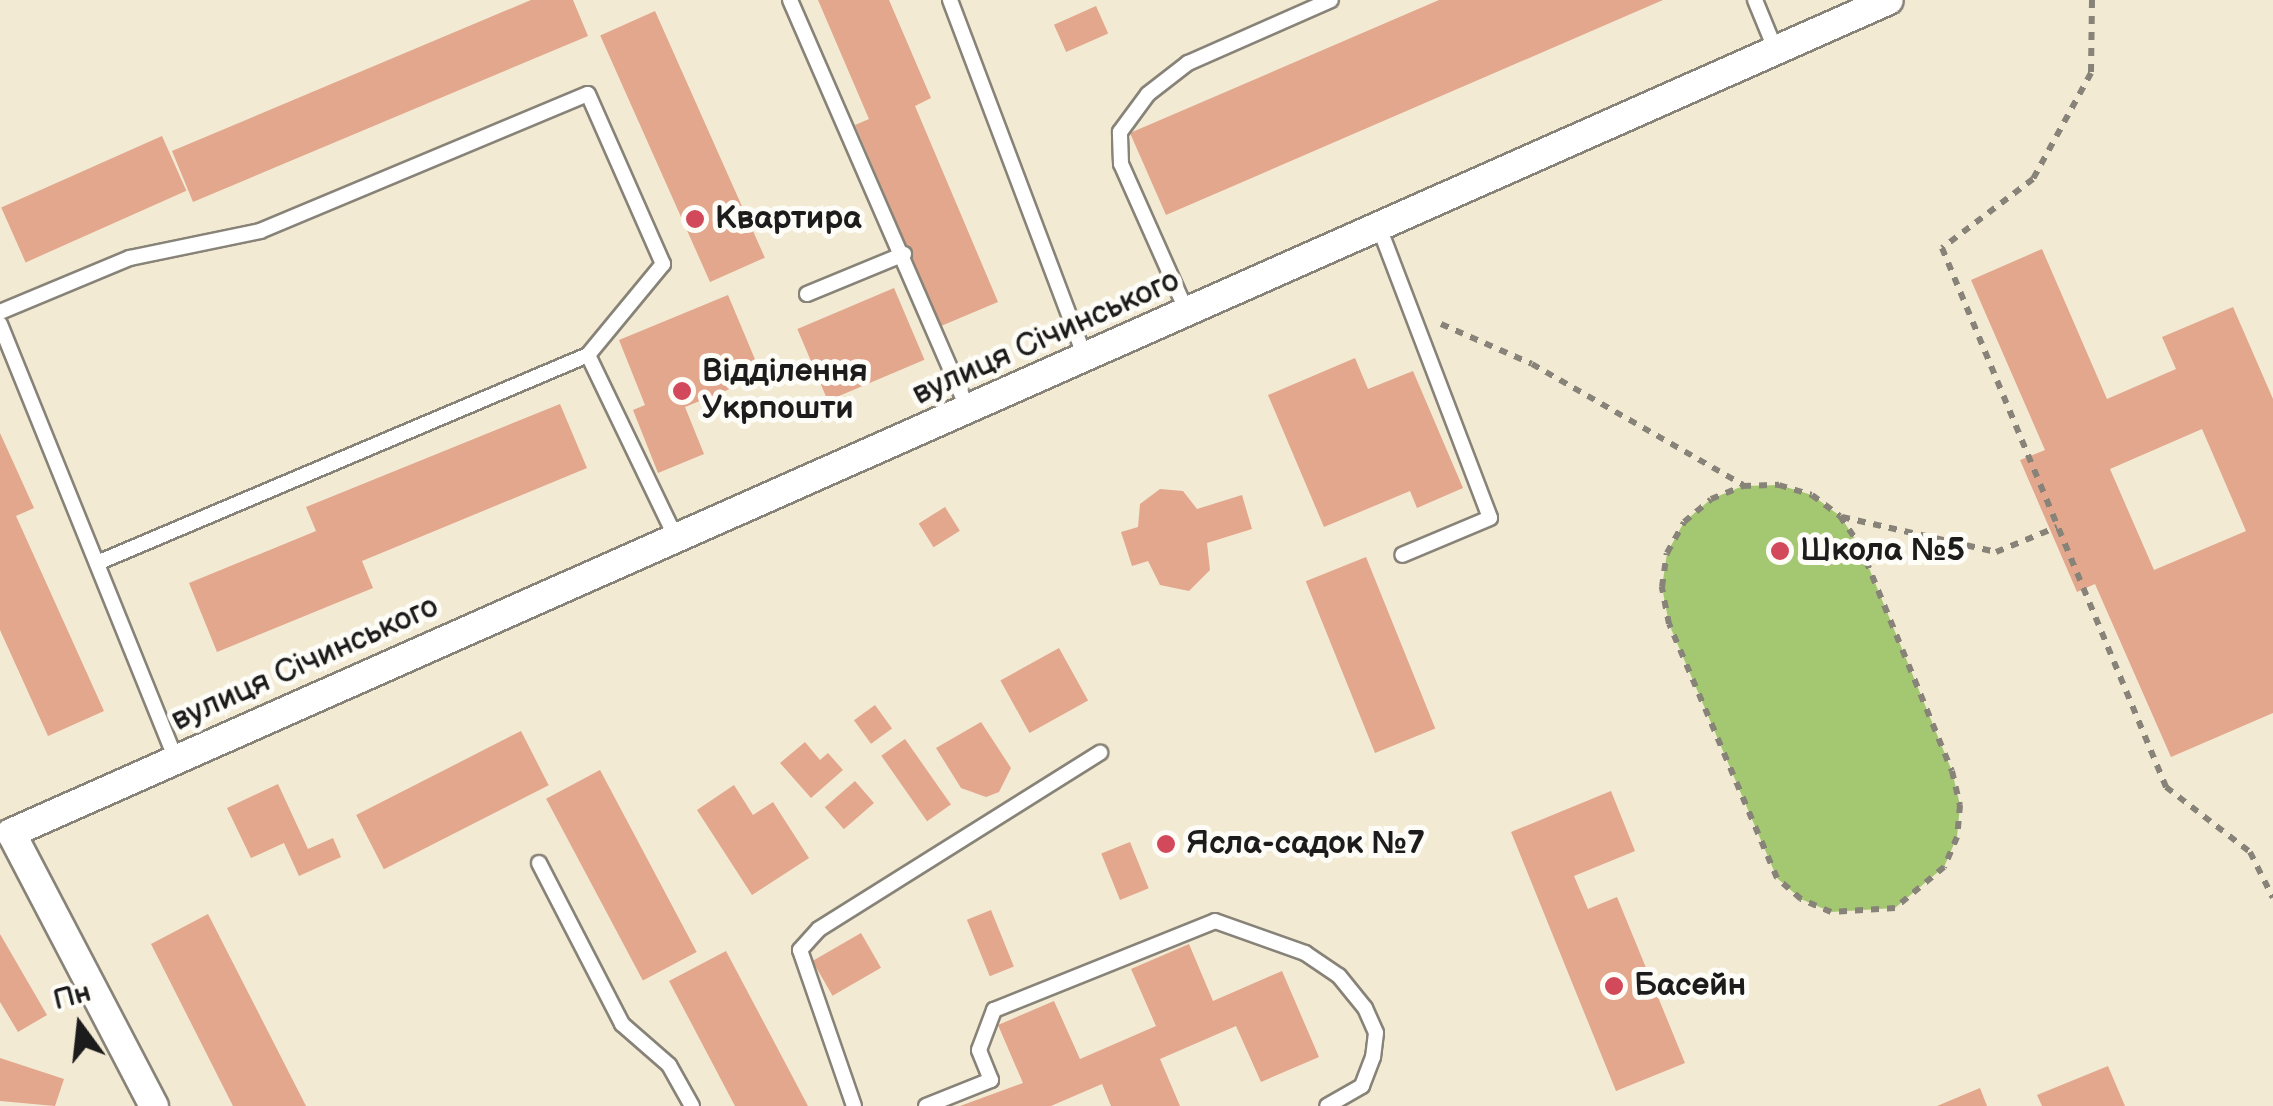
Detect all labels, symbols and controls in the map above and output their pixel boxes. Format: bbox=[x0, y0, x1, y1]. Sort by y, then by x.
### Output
place label: Квартира bbox=[715, 200, 862, 238]
marker: Квартира bbox=[684, 208, 706, 230]
street label: вулиця Січинського bbox=[907, 262, 1185, 414]
place label: Відділення Укрпошти bbox=[702, 354, 868, 429]
marker: Відділення Укрпошти bbox=[671, 380, 693, 402]
place label: Школа №5 bbox=[1800, 532, 1965, 570]
marker: Школа №5 bbox=[1769, 540, 1791, 562]
street label: вулиця Січинського bbox=[166, 588, 444, 740]
place label: Ясла-садок №7 bbox=[1186, 825, 1425, 863]
marker: Ясла-садок №7 bbox=[1155, 833, 1177, 855]
place label: Басейн bbox=[1634, 967, 1746, 1005]
marker: Басейн bbox=[1603, 975, 1625, 997]
north arrow bbox=[30, 976, 130, 1076]
text: Пн bbox=[50, 976, 94, 1017]

